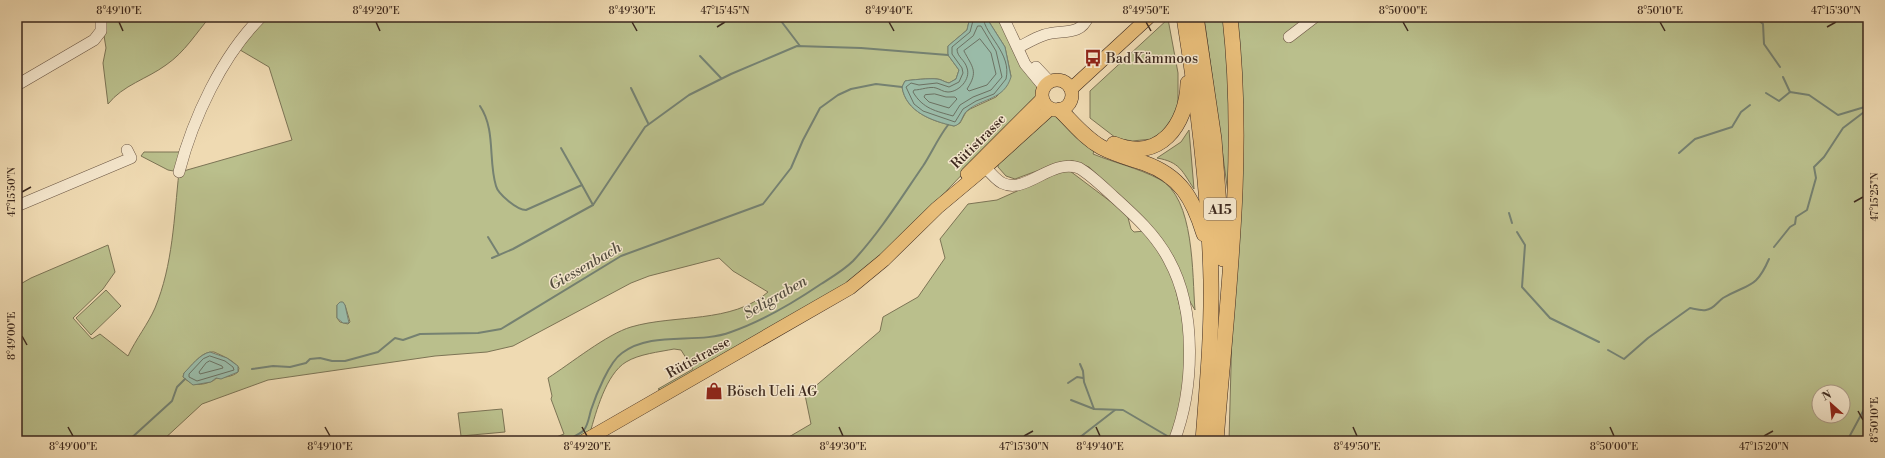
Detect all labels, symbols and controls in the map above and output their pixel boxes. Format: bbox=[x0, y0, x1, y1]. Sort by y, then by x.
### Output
text: 8°49'10"E bbox=[96, 5, 142, 17]
text: 8°49'20"E bbox=[352, 5, 400, 17]
text: 8°49'30"E bbox=[608, 5, 656, 17]
text: 47°15'45"N bbox=[700, 5, 750, 17]
text: 8°49'40"E bbox=[865, 5, 913, 17]
text: 8°49'50"E bbox=[1122, 5, 1170, 17]
text: 8°50'00"E bbox=[1379, 5, 1427, 17]
text: 8°50'10"E bbox=[1637, 5, 1683, 17]
text: 47°15'30"N bbox=[1811, 5, 1861, 17]
bus stop icon: Bad Kämmoos bbox=[1083, 48, 1103, 68]
place label: Bad Kämmoos bbox=[1105, 50, 1198, 68]
street label: Rütistrasse bbox=[947, 110, 1010, 173]
text: 47°15'50"N bbox=[6, 167, 18, 217]
text: 47°15'25"N bbox=[1869, 172, 1881, 221]
road number: A15 bbox=[1204, 198, 1236, 220]
water label: Giessenbach bbox=[546, 238, 626, 295]
water label: Seligraben bbox=[740, 271, 811, 323]
text: 8°49'00"E bbox=[6, 312, 18, 360]
street label: Rütistrasse bbox=[663, 333, 734, 383]
shop icon: Bösch Ueli AG bbox=[704, 381, 724, 401]
place label: Bösch Ueli AG bbox=[726, 383, 818, 401]
north arrow bbox=[1811, 384, 1851, 424]
text: N bbox=[1820, 388, 1834, 404]
text: 8°50'10"E bbox=[1869, 397, 1881, 443]
text: 8°49'00"E bbox=[49, 441, 97, 453]
text: 8°49'10"E bbox=[307, 441, 353, 453]
text: 8°49'20"E bbox=[563, 441, 611, 453]
text: 8°49'30"E bbox=[819, 441, 867, 453]
text: 47°15'30"N bbox=[999, 441, 1049, 453]
text: 8°49'40"E bbox=[1076, 441, 1124, 453]
text: 8°49'50"E bbox=[1333, 441, 1381, 453]
text: 8°50'00"E bbox=[1590, 441, 1638, 453]
text: 47°15'20"N bbox=[1739, 441, 1790, 453]

